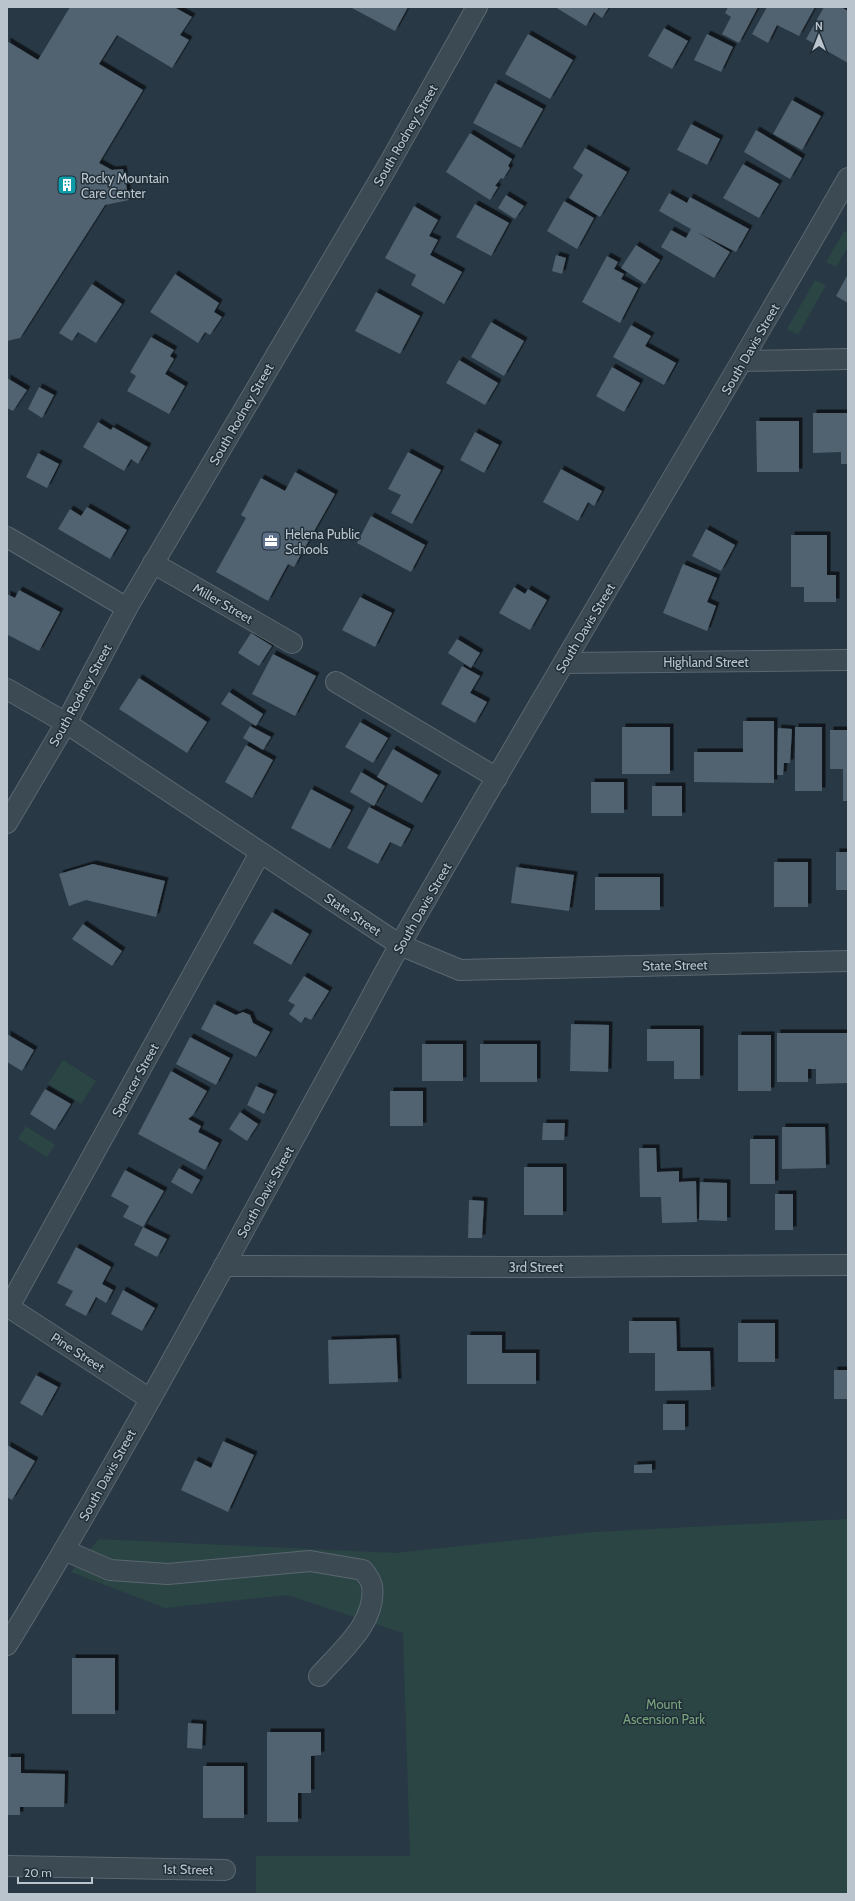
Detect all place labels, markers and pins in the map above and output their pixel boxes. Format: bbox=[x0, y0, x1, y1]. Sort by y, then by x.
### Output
place label: Rocky Mountain Care Center bbox=[81, 170, 169, 201]
building icon: Rocky Mountain Care Center bbox=[56, 174, 78, 196]
place label: Helena Public Schools bbox=[285, 526, 360, 557]
office icon: Helena Public Schools bbox=[260, 530, 282, 552]

